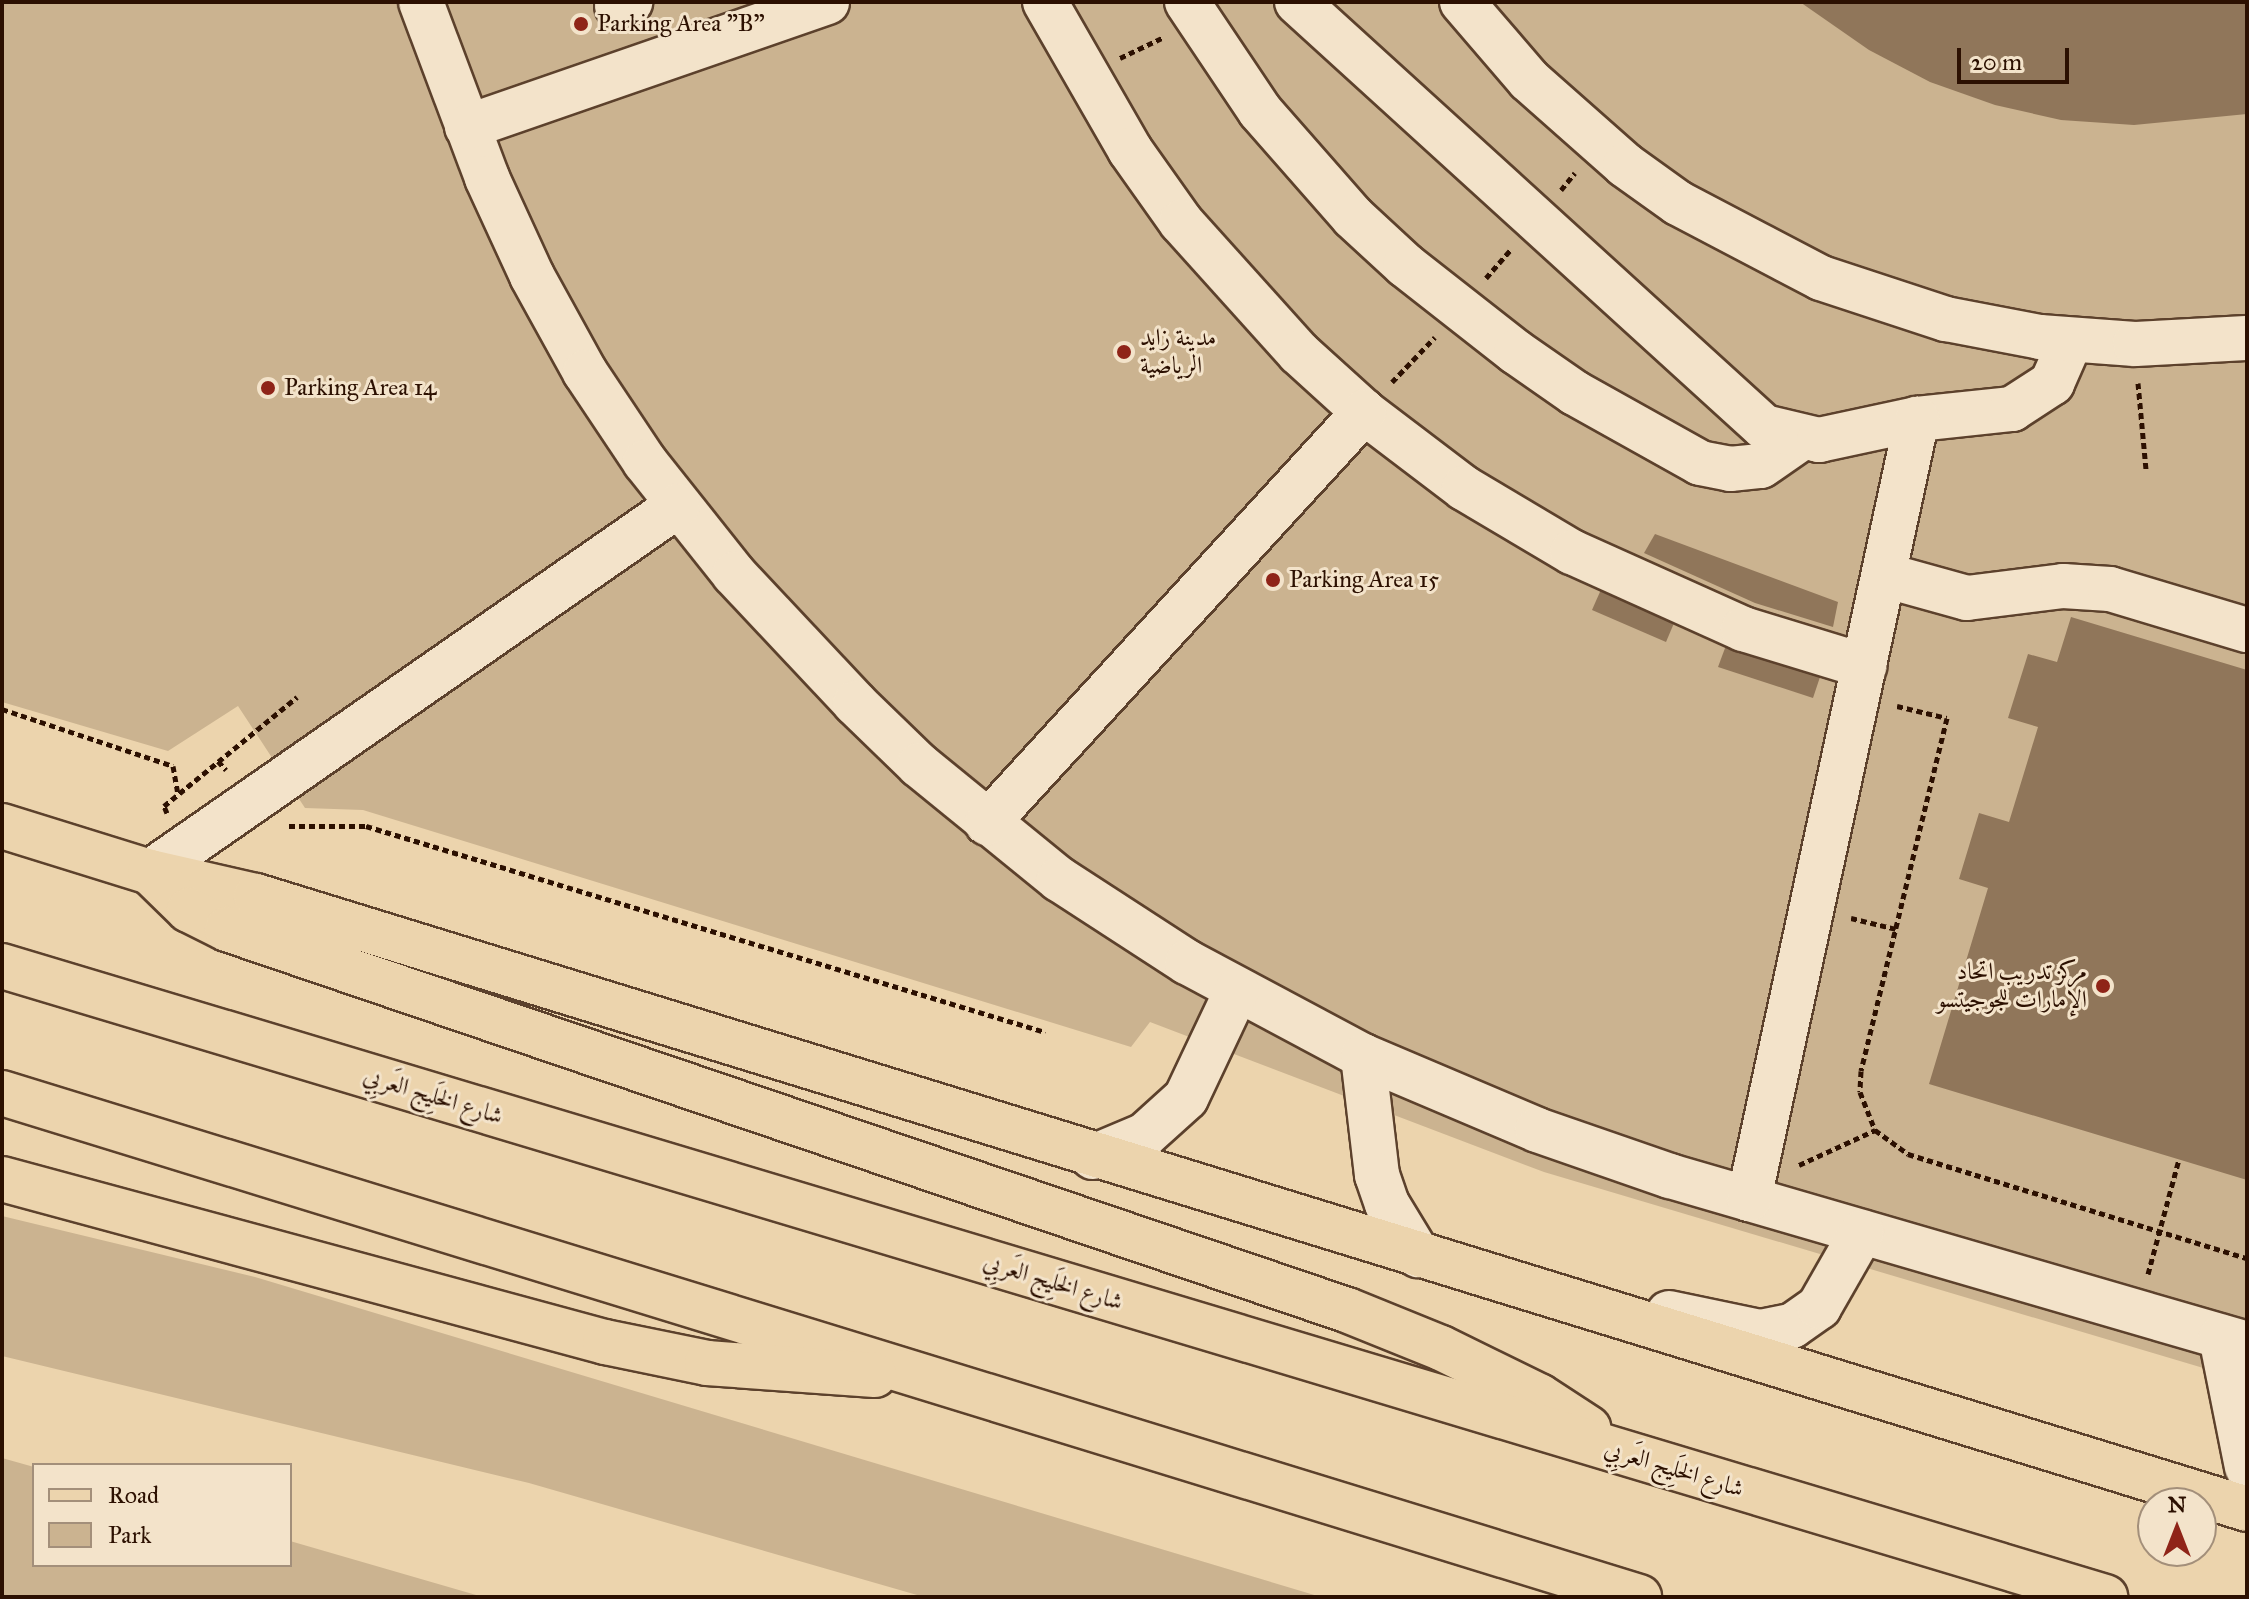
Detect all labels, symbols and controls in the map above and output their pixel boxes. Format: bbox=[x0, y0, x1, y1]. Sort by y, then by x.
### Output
place label: Parking Area "B" bbox=[597, 10, 765, 38]
marker: Parking Area "B" bbox=[572, 15, 590, 33]
scale bar bbox=[1961, 32, 2073, 82]
text: 20 m bbox=[1971, 47, 2022, 77]
place label: مدينة زايد الرياضية bbox=[1140, 324, 1216, 380]
marker: مدينة زايد الرياضية bbox=[1115, 343, 1133, 361]
place label: Parking Area 14 bbox=[284, 374, 436, 402]
marker: Parking Area 14 bbox=[259, 379, 277, 397]
place label: Parking Area 15 bbox=[1289, 566, 1439, 594]
marker: Parking Area 15 bbox=[1264, 571, 1282, 589]
place label: مركز تدريب اتحاد الإمارات للجوجيتسو bbox=[1937, 958, 2087, 1014]
marker: مركز تدريب اتحاد الإمارات للجوجيتسو bbox=[2094, 977, 2112, 995]
street label: شارع الخَلِيج العَربِي bbox=[360, 1061, 506, 1131]
street label: شارع الخَلِيج العَربِي bbox=[980, 1247, 1126, 1317]
street label: شارع الخَلِيج العَربِي bbox=[1601, 1434, 1747, 1504]
legend bbox=[32, 1463, 292, 1567]
text: Road bbox=[108, 1480, 159, 1510]
north arrow bbox=[2137, 1487, 2217, 1567]
text: N bbox=[2168, 1491, 2186, 1518]
text: Park bbox=[108, 1520, 151, 1550]

